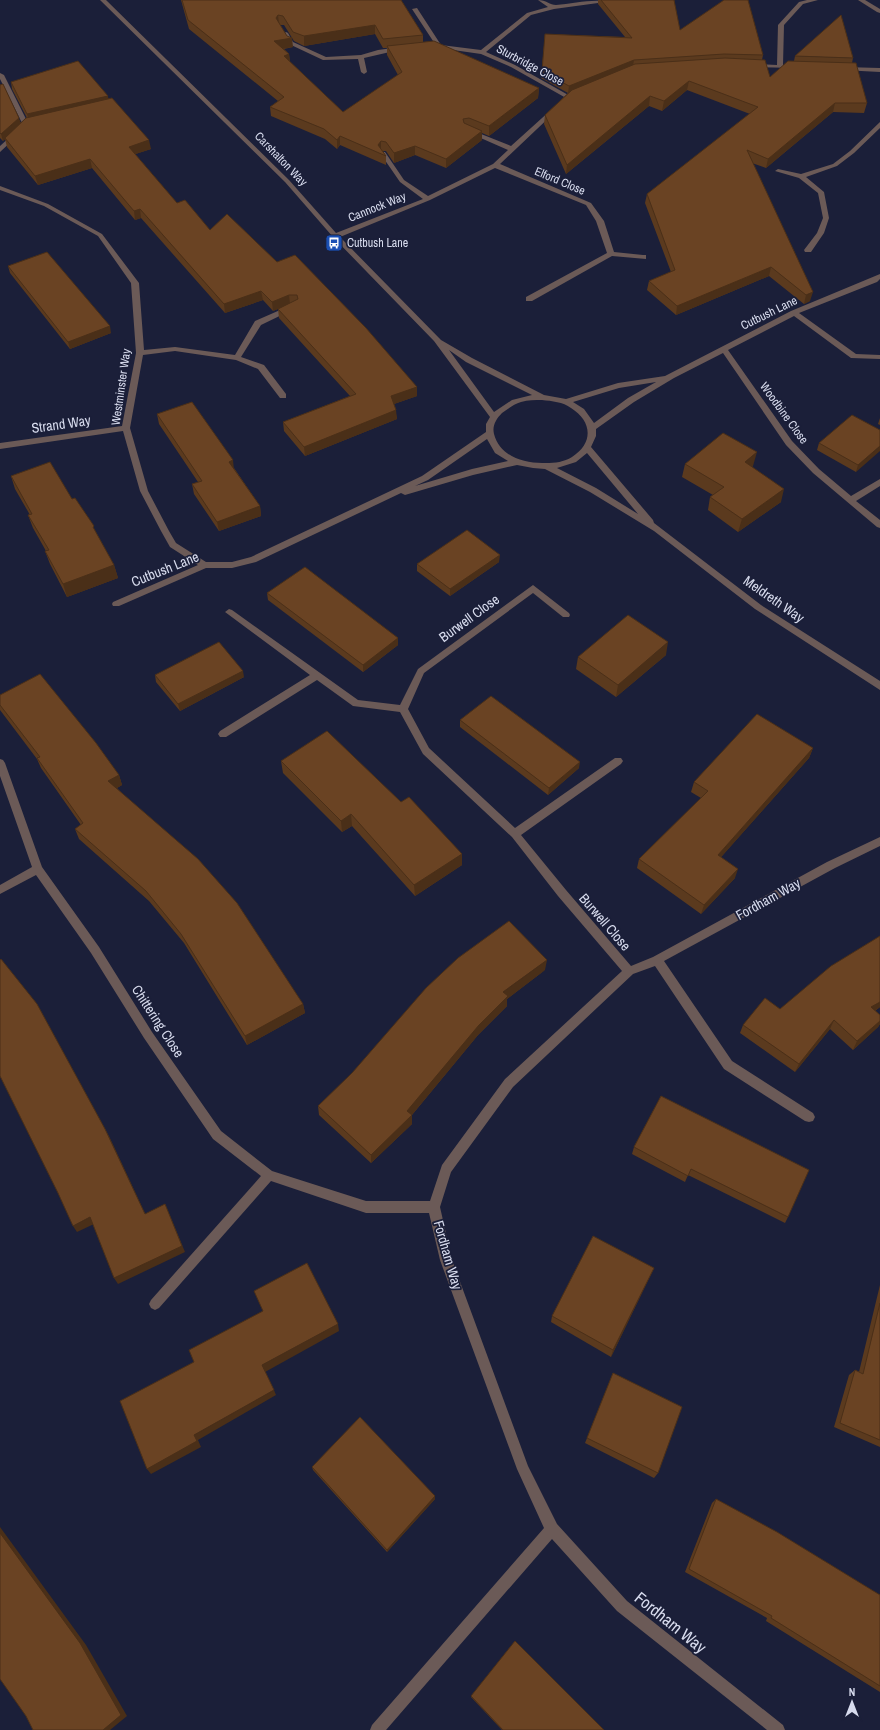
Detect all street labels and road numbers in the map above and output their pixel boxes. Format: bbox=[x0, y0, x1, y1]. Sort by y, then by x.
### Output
street label: Sturbridge Close bbox=[494, 41, 566, 89]
street label: Carshalton Way bbox=[251, 128, 311, 190]
street label: Elford Close bbox=[532, 163, 588, 199]
street label: Cannock Way bbox=[346, 188, 408, 226]
street label: Cutbush Lane bbox=[738, 292, 800, 334]
street label: Westminster Way bbox=[108, 348, 134, 426]
street label: Woodbine Close bbox=[756, 379, 812, 447]
street label: Strand Way bbox=[30, 411, 92, 437]
street label: Cutbush Lane bbox=[128, 547, 202, 591]
street label: Meldreth Way bbox=[740, 571, 808, 627]
street label: Burwell Close bbox=[435, 590, 503, 646]
street label: Fordham Way bbox=[733, 874, 804, 924]
street label: Burwell Close bbox=[575, 890, 635, 954]
street label: Chittering Close bbox=[128, 981, 188, 1061]
street label: Fordham Way bbox=[430, 1218, 467, 1292]
street label: Fordham Way bbox=[630, 1586, 712, 1658]

